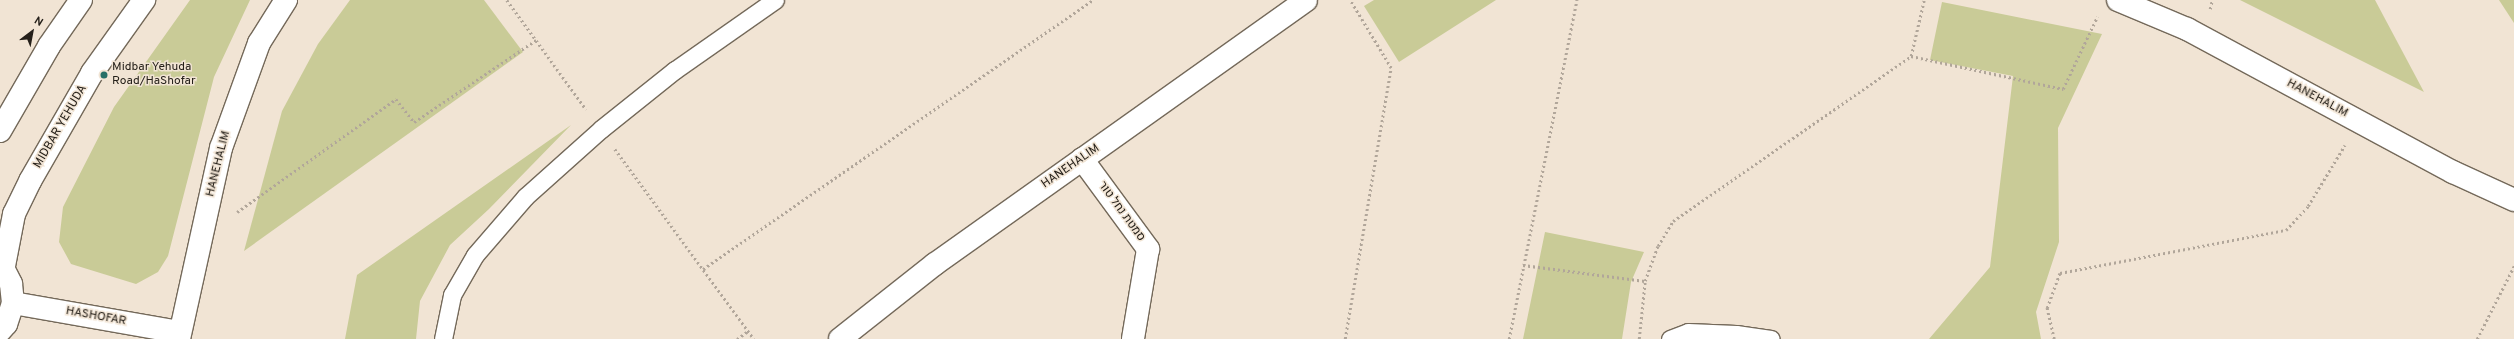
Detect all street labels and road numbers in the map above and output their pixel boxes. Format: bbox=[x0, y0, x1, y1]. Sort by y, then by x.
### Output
street label: HANEHALIM bbox=[2284, 77, 2350, 121]
street label: MIDBAR YEHUDA bbox=[31, 83, 91, 171]
street label: HANEHALIM bbox=[204, 130, 234, 198]
street label: HANEHALIM bbox=[1039, 142, 1103, 192]
street label: סמטת נחל טור bbox=[1094, 179, 1148, 245]
street label: HASHOFAR bbox=[65, 305, 127, 329]

